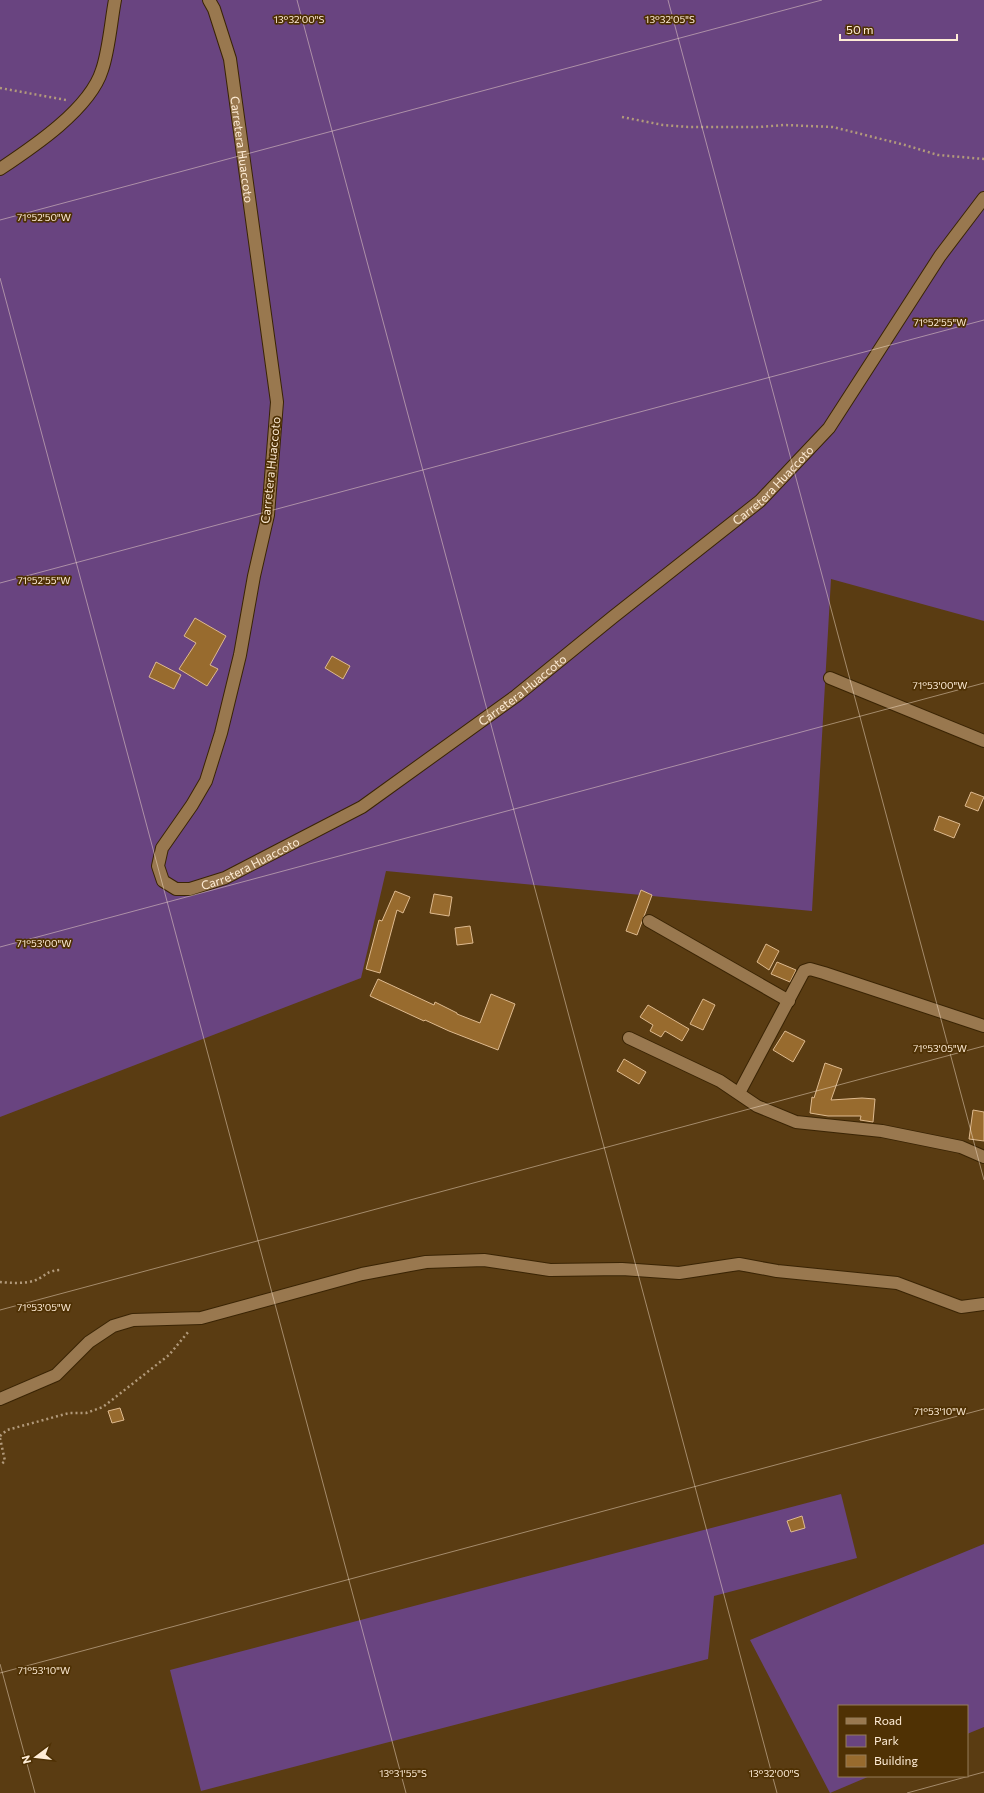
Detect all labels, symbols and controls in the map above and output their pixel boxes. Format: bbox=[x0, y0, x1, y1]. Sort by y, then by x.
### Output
text: 13°32'00"S bbox=[274, 13, 324, 25]
text: 13°32'05"S bbox=[645, 13, 695, 25]
scale bar bbox=[840, 16, 957, 42]
text: 50 m bbox=[846, 22, 874, 36]
street label: Carretera Huaccoto bbox=[228, 95, 257, 204]
text: 71°52'50"W bbox=[17, 211, 71, 223]
text: 71°52'55"W bbox=[913, 316, 967, 328]
street label: Carretera Huaccoto bbox=[257, 416, 283, 524]
street label: Carretera Huaccoto bbox=[729, 442, 816, 527]
text: 71°52'55"W bbox=[17, 574, 71, 586]
street label: Carretera Huaccoto bbox=[475, 651, 569, 728]
text: 71°53'00"W bbox=[913, 679, 967, 691]
street label: Carretera Huaccoto bbox=[199, 834, 302, 892]
text: 71°53'00"W bbox=[17, 937, 71, 949]
text: 71°53'05"W bbox=[913, 1042, 967, 1054]
text: 71°53'05"W bbox=[17, 1301, 71, 1313]
text: 71°53'10"W bbox=[914, 1405, 966, 1417]
text: 71°53'10"W bbox=[18, 1664, 70, 1676]
legend bbox=[838, 1705, 968, 1777]
text: Road bbox=[874, 1713, 902, 1727]
text: Park bbox=[874, 1733, 900, 1747]
north arrow bbox=[16, 1737, 56, 1777]
text: Building bbox=[874, 1753, 918, 1767]
text: N bbox=[19, 1754, 33, 1765]
text: 13°31'55"S bbox=[379, 1767, 427, 1779]
text: 13°32'00"S bbox=[749, 1767, 799, 1779]

